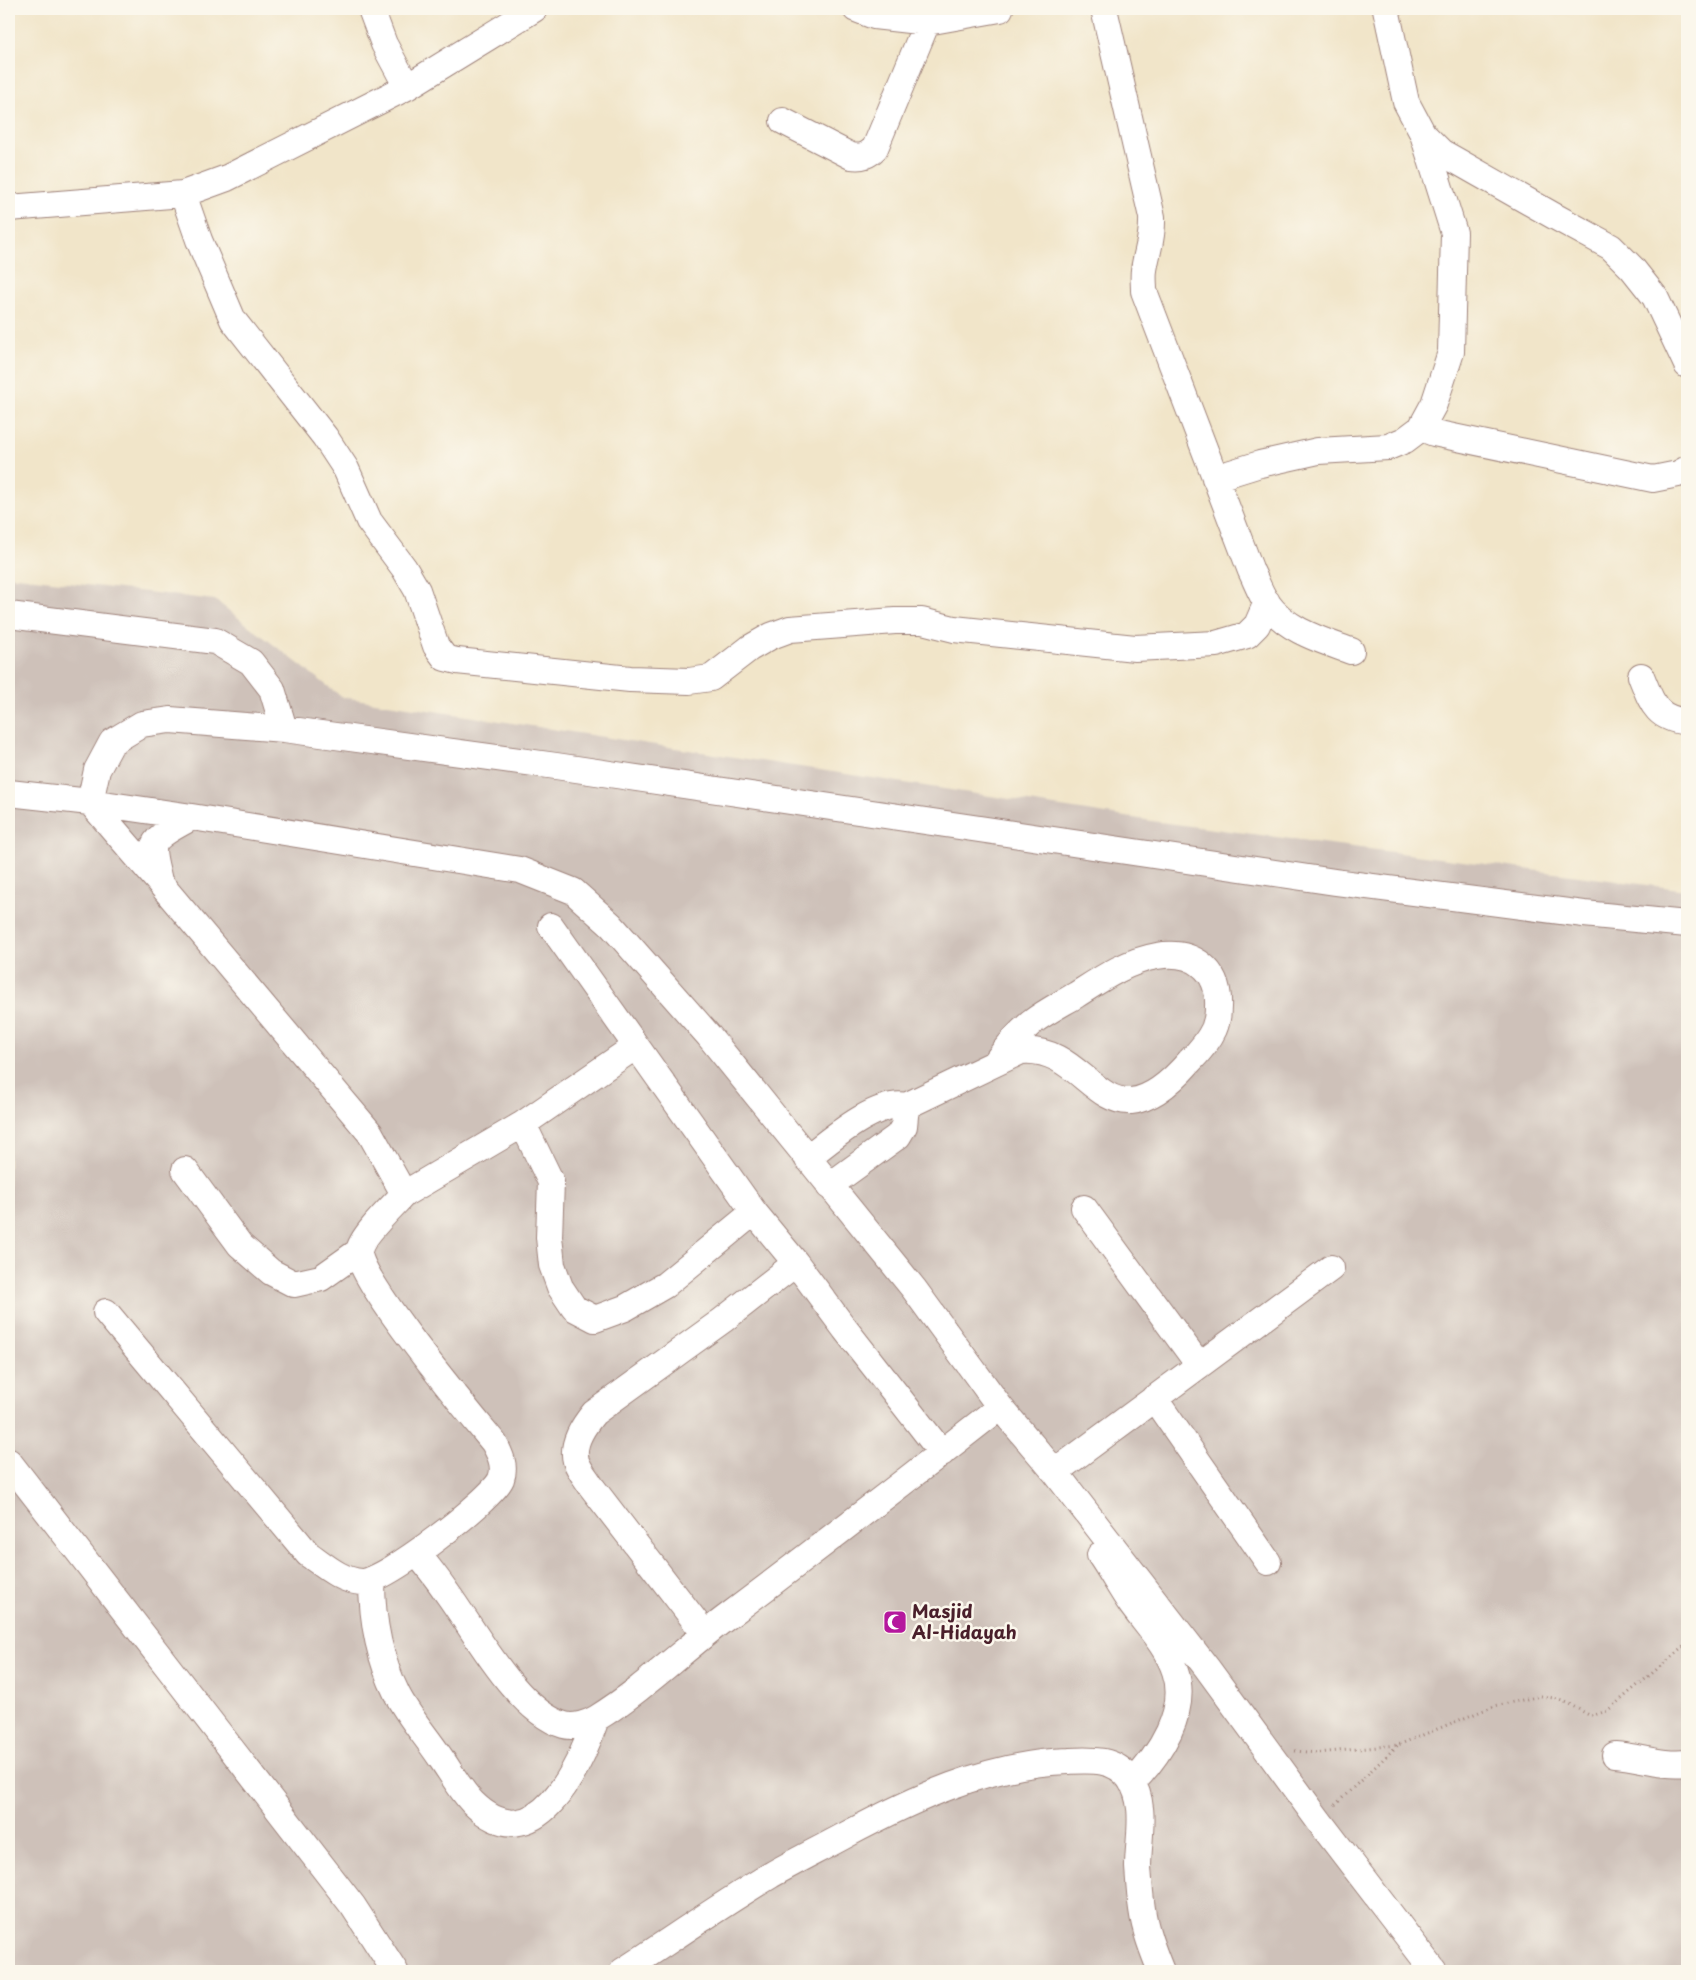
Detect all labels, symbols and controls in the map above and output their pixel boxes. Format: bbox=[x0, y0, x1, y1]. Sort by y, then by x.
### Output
place label: Masjid Al-Hidayah bbox=[912, 1597, 1017, 1645]
mosque icon: Masjid Al-Hidayah bbox=[882, 1609, 908, 1635]

